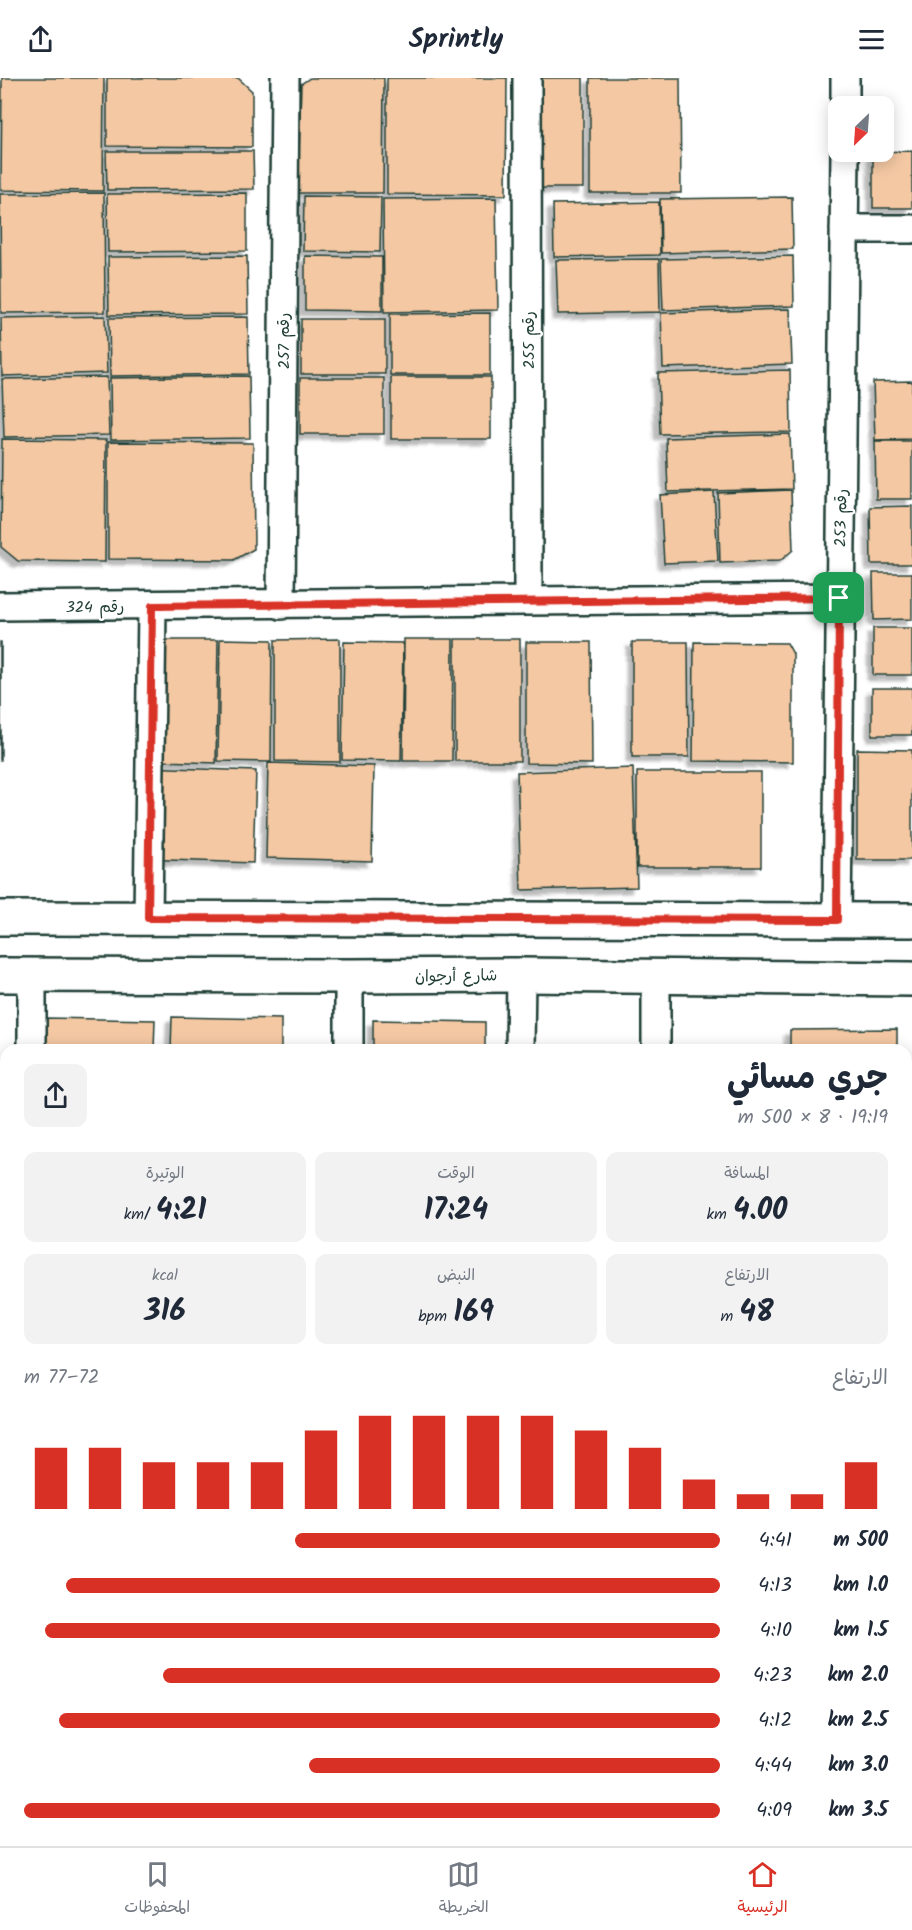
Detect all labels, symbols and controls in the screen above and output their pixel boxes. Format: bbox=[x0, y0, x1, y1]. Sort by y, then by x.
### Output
text: Sprintly bbox=[409, 18, 503, 61]
icon: share bbox=[24, 23, 57, 56]
icon: menu bbox=[855, 23, 888, 56]
north arrow bbox=[828, 96, 894, 162]
map controls bbox=[828, 96, 894, 162]
street label: رقم 255 bbox=[517, 311, 542, 369]
street label: رقم 257 bbox=[272, 313, 297, 369]
street label: رقم 253 bbox=[828, 489, 855, 547]
pin bbox=[813, 572, 864, 623]
icon: arrive bbox=[822, 581, 855, 614]
street label: رقم 324 bbox=[66, 595, 124, 620]
street label: شارع أرجوان bbox=[415, 963, 497, 990]
text: جري مسائي bbox=[727, 1053, 888, 1106]
button: share bbox=[24, 1064, 87, 1127]
text: 19:19 · 8 × 500 m bbox=[738, 1102, 888, 1134]
text: الوتيرة bbox=[146, 1161, 184, 1186]
text: الوقت bbox=[437, 1161, 475, 1186]
text: المسافة bbox=[724, 1161, 770, 1186]
text: 4:21 bbox=[156, 1187, 206, 1235]
text: 17:24 bbox=[424, 1187, 488, 1235]
text: 4.00 bbox=[733, 1187, 787, 1235]
text: /km bbox=[124, 1202, 156, 1227]
text: km bbox=[707, 1202, 733, 1227]
text: kcal bbox=[152, 1263, 178, 1288]
text: النبض bbox=[437, 1263, 475, 1288]
text: الارتفاع bbox=[725, 1263, 769, 1288]
text: 316 bbox=[144, 1288, 186, 1336]
text: 169 bbox=[453, 1289, 494, 1337]
text: 48 bbox=[740, 1289, 774, 1337]
text: bpm bbox=[418, 1304, 453, 1329]
text: m bbox=[720, 1304, 740, 1329]
text: 72–77 m bbox=[24, 1362, 99, 1394]
text: الارتفاع bbox=[832, 1363, 888, 1395]
text: 4:41 bbox=[759, 1525, 792, 1557]
text: 500 m bbox=[833, 1525, 888, 1557]
text: 4:13 bbox=[758, 1570, 792, 1602]
text: 1.0 km bbox=[833, 1570, 888, 1602]
text: 4:10 bbox=[760, 1615, 792, 1647]
text: 1.5 km bbox=[833, 1615, 888, 1647]
text: 4:23 bbox=[753, 1660, 792, 1692]
text: 2.0 km bbox=[827, 1660, 888, 1692]
text: 4:12 bbox=[758, 1705, 792, 1737]
text: 2.5 km bbox=[828, 1705, 888, 1737]
text: 4:44 bbox=[754, 1750, 792, 1782]
text: 3.0 km bbox=[828, 1750, 888, 1782]
text: 4:09 bbox=[756, 1795, 792, 1827]
text: 3.5 km bbox=[828, 1795, 888, 1827]
tab: المحفوظات bbox=[124, 1858, 190, 1921]
tab: الخريطة bbox=[439, 1858, 489, 1921]
tab: الرئيسية bbox=[737, 1858, 788, 1921]

